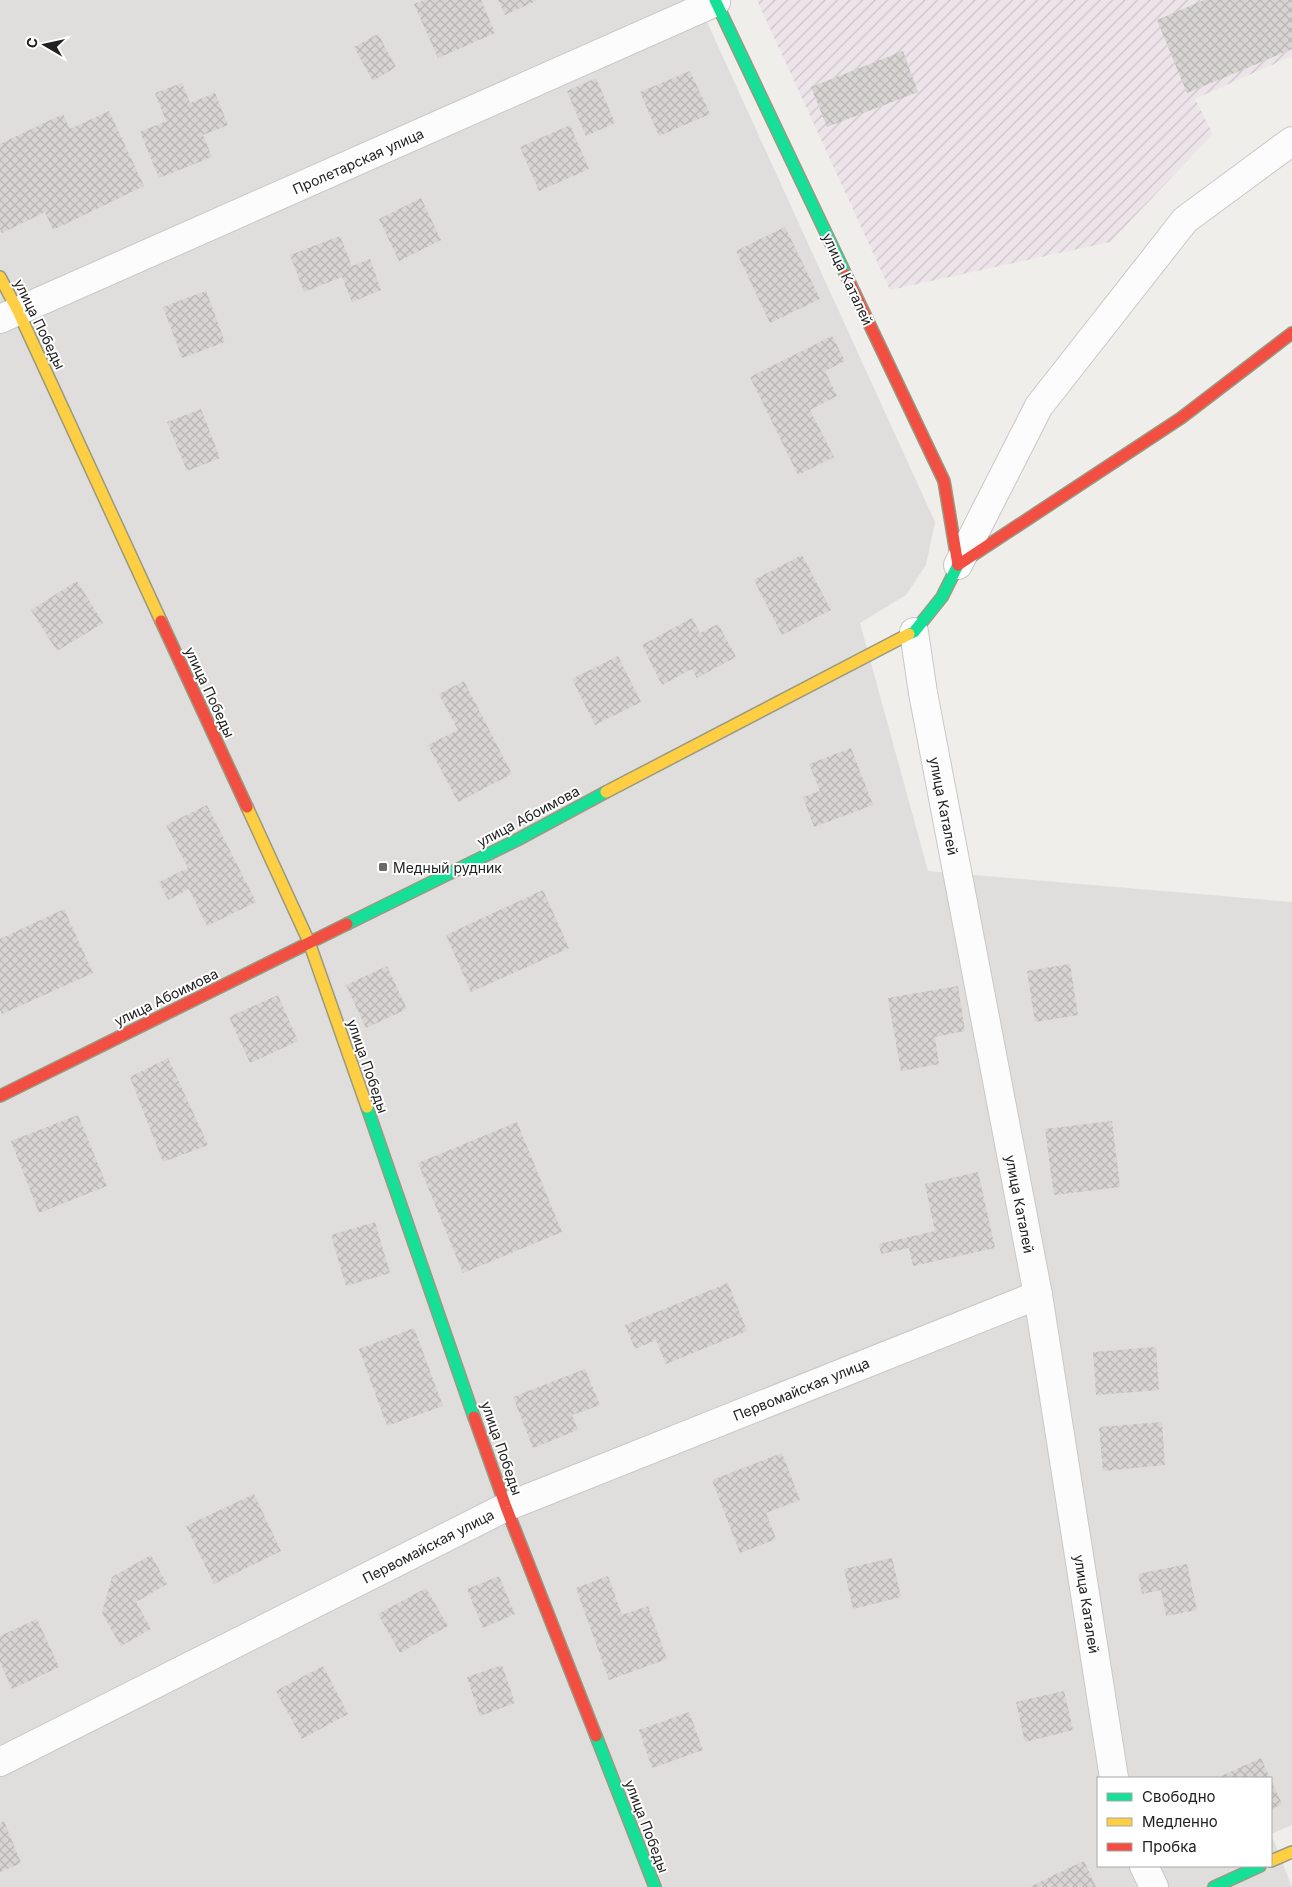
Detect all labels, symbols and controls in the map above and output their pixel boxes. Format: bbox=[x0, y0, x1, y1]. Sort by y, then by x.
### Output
north arrow bbox=[20, 20, 70, 70]
text: С bbox=[22, 36, 41, 49]
street label: Пролетарская улица bbox=[290, 124, 426, 198]
street label: улица Каталей bbox=[819, 230, 877, 328]
street label: улица Победы bbox=[11, 276, 69, 372]
street label: улица Победы bbox=[182, 644, 238, 740]
street label: улица Каталей bbox=[926, 755, 962, 857]
street label: улица Абоимова bbox=[474, 782, 582, 850]
place label: Медный рудник bbox=[393, 859, 502, 876]
marker: Медный рудник bbox=[377, 861, 389, 873]
street label: улица Абоимова bbox=[111, 965, 221, 1029]
street label: улица Победы bbox=[344, 1017, 392, 1115]
street label: улица Каталей bbox=[1002, 1153, 1038, 1255]
street label: Первомайская улица bbox=[730, 1354, 872, 1424]
street label: улица Победы bbox=[478, 1399, 526, 1497]
street label: Первомайская улица bbox=[359, 1505, 497, 1587]
street label: улица Каталей bbox=[1071, 1553, 1103, 1655]
street label: улица Победы bbox=[621, 1777, 673, 1875]
legend bbox=[1097, 1777, 1272, 1867]
text: Свободно bbox=[1142, 1787, 1216, 1806]
text: Медленно bbox=[1142, 1812, 1218, 1831]
text: Пробка bbox=[1142, 1837, 1197, 1856]

